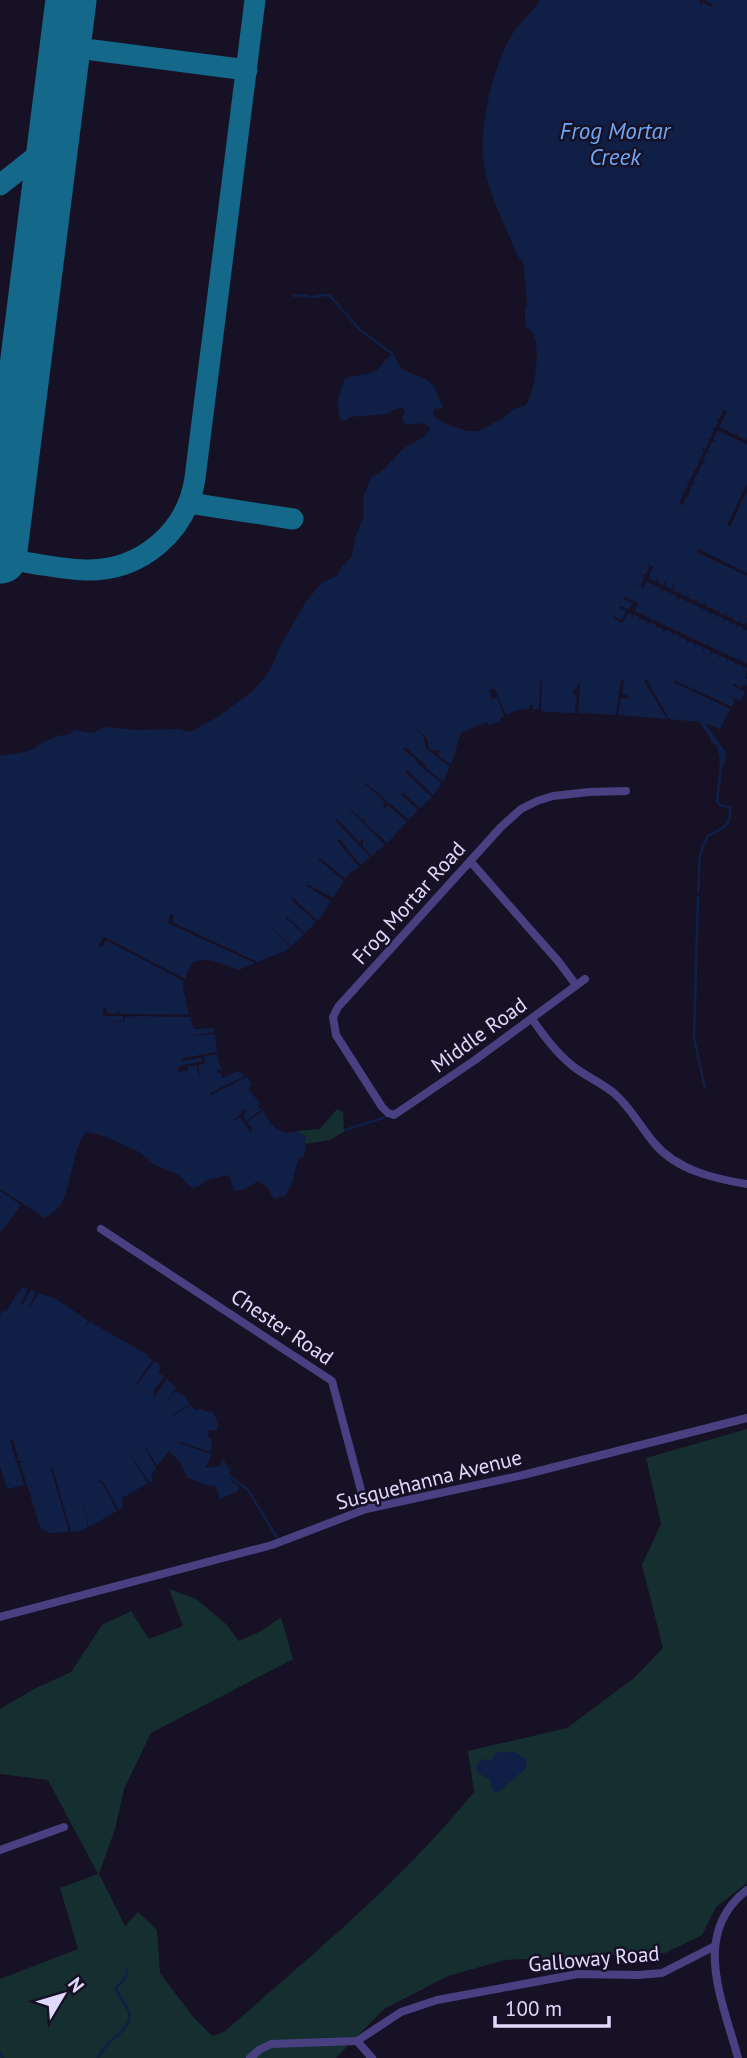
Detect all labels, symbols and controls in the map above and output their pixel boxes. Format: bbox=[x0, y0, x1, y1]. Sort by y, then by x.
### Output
water label: Frog Mortar Creek bbox=[560, 116, 672, 171]
street label: Frog Mortar Road bbox=[346, 835, 471, 970]
street label: Middle Road bbox=[426, 991, 532, 1078]
street label: Chester Road bbox=[226, 1282, 339, 1371]
street label: Susquehanna Avenue bbox=[333, 1443, 525, 1516]
street label: Galloway Road bbox=[527, 1939, 661, 1978]
north arrow bbox=[28, 1960, 98, 2030]
text: N bbox=[63, 1972, 90, 1997]
scale bar bbox=[495, 1984, 609, 2028]
text: 100 m bbox=[505, 1995, 562, 2022]

